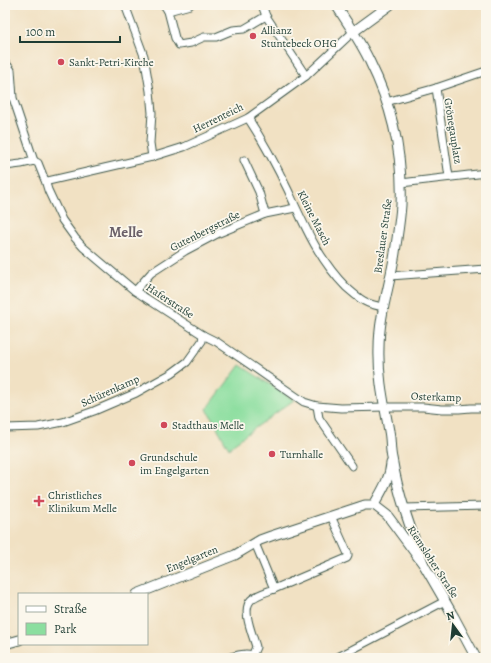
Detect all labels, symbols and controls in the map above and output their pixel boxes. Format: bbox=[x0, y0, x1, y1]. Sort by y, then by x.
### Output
scale bar bbox=[20, 18, 120, 44]
place label: Allianz Stuntebeck OHG bbox=[260, 23, 337, 51]
text: 100 m bbox=[26, 24, 55, 40]
marker: Allianz Stuntebeck OHG bbox=[248, 31, 258, 41]
place label: Sankt-Petri-Kirche bbox=[69, 55, 154, 70]
marker: Sankt-Petri-Kirche bbox=[56, 57, 66, 67]
street label: Grönegauplatz bbox=[440, 97, 466, 165]
street label: Herrenteich bbox=[190, 99, 246, 137]
street label: Kleine Masch bbox=[294, 188, 334, 248]
street label: Breslauer Straße bbox=[370, 198, 396, 274]
street label: Gutenbergstraße bbox=[167, 207, 243, 255]
district label: Melle bbox=[109, 222, 143, 242]
street label: Haferstraße bbox=[143, 280, 197, 322]
street label: Schürenkamp bbox=[78, 371, 142, 411]
street label: Osterkamp bbox=[411, 389, 462, 405]
place label: Stadthaus Melle bbox=[172, 418, 244, 433]
marker: Stadthaus Melle bbox=[159, 420, 169, 430]
place label: Turnhalle bbox=[280, 447, 323, 462]
marker: Turnhalle bbox=[267, 449, 277, 459]
place label: Grundschule im Engelgarten bbox=[140, 450, 209, 478]
marker: Grundschule im Engelgarten bbox=[127, 458, 137, 468]
place label: Christliches Klinikum Melle bbox=[48, 488, 117, 516]
marker: Christliches Klinikum Melle bbox=[33, 495, 45, 507]
street label: Riemsloher Straße bbox=[404, 523, 462, 601]
street label: Engelgarten bbox=[164, 542, 220, 576]
legend bbox=[18, 593, 148, 645]
text: Straße bbox=[54, 601, 87, 617]
north arrow bbox=[433, 605, 473, 645]
text: N bbox=[445, 608, 456, 624]
text: Park bbox=[54, 621, 77, 637]

